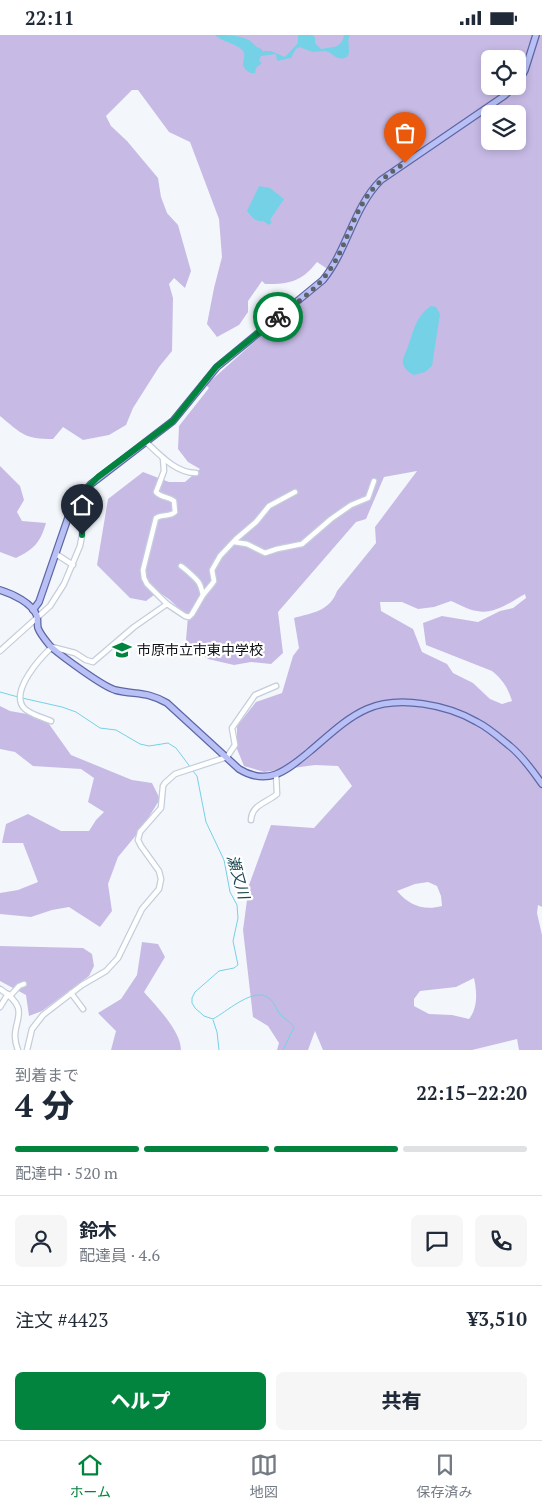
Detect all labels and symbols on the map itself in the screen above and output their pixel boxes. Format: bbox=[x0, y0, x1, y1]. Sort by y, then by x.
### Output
pin bbox=[384, 112, 426, 163]
courier bbox=[253, 292, 303, 342]
pin bbox=[61, 484, 103, 535]
school or university icon: 市原市立市東中学校 bbox=[111, 639, 133, 661]
place label: 市原市立市東中学校 bbox=[137, 640, 263, 659]
water label: 瀬又川 bbox=[223, 852, 255, 903]

